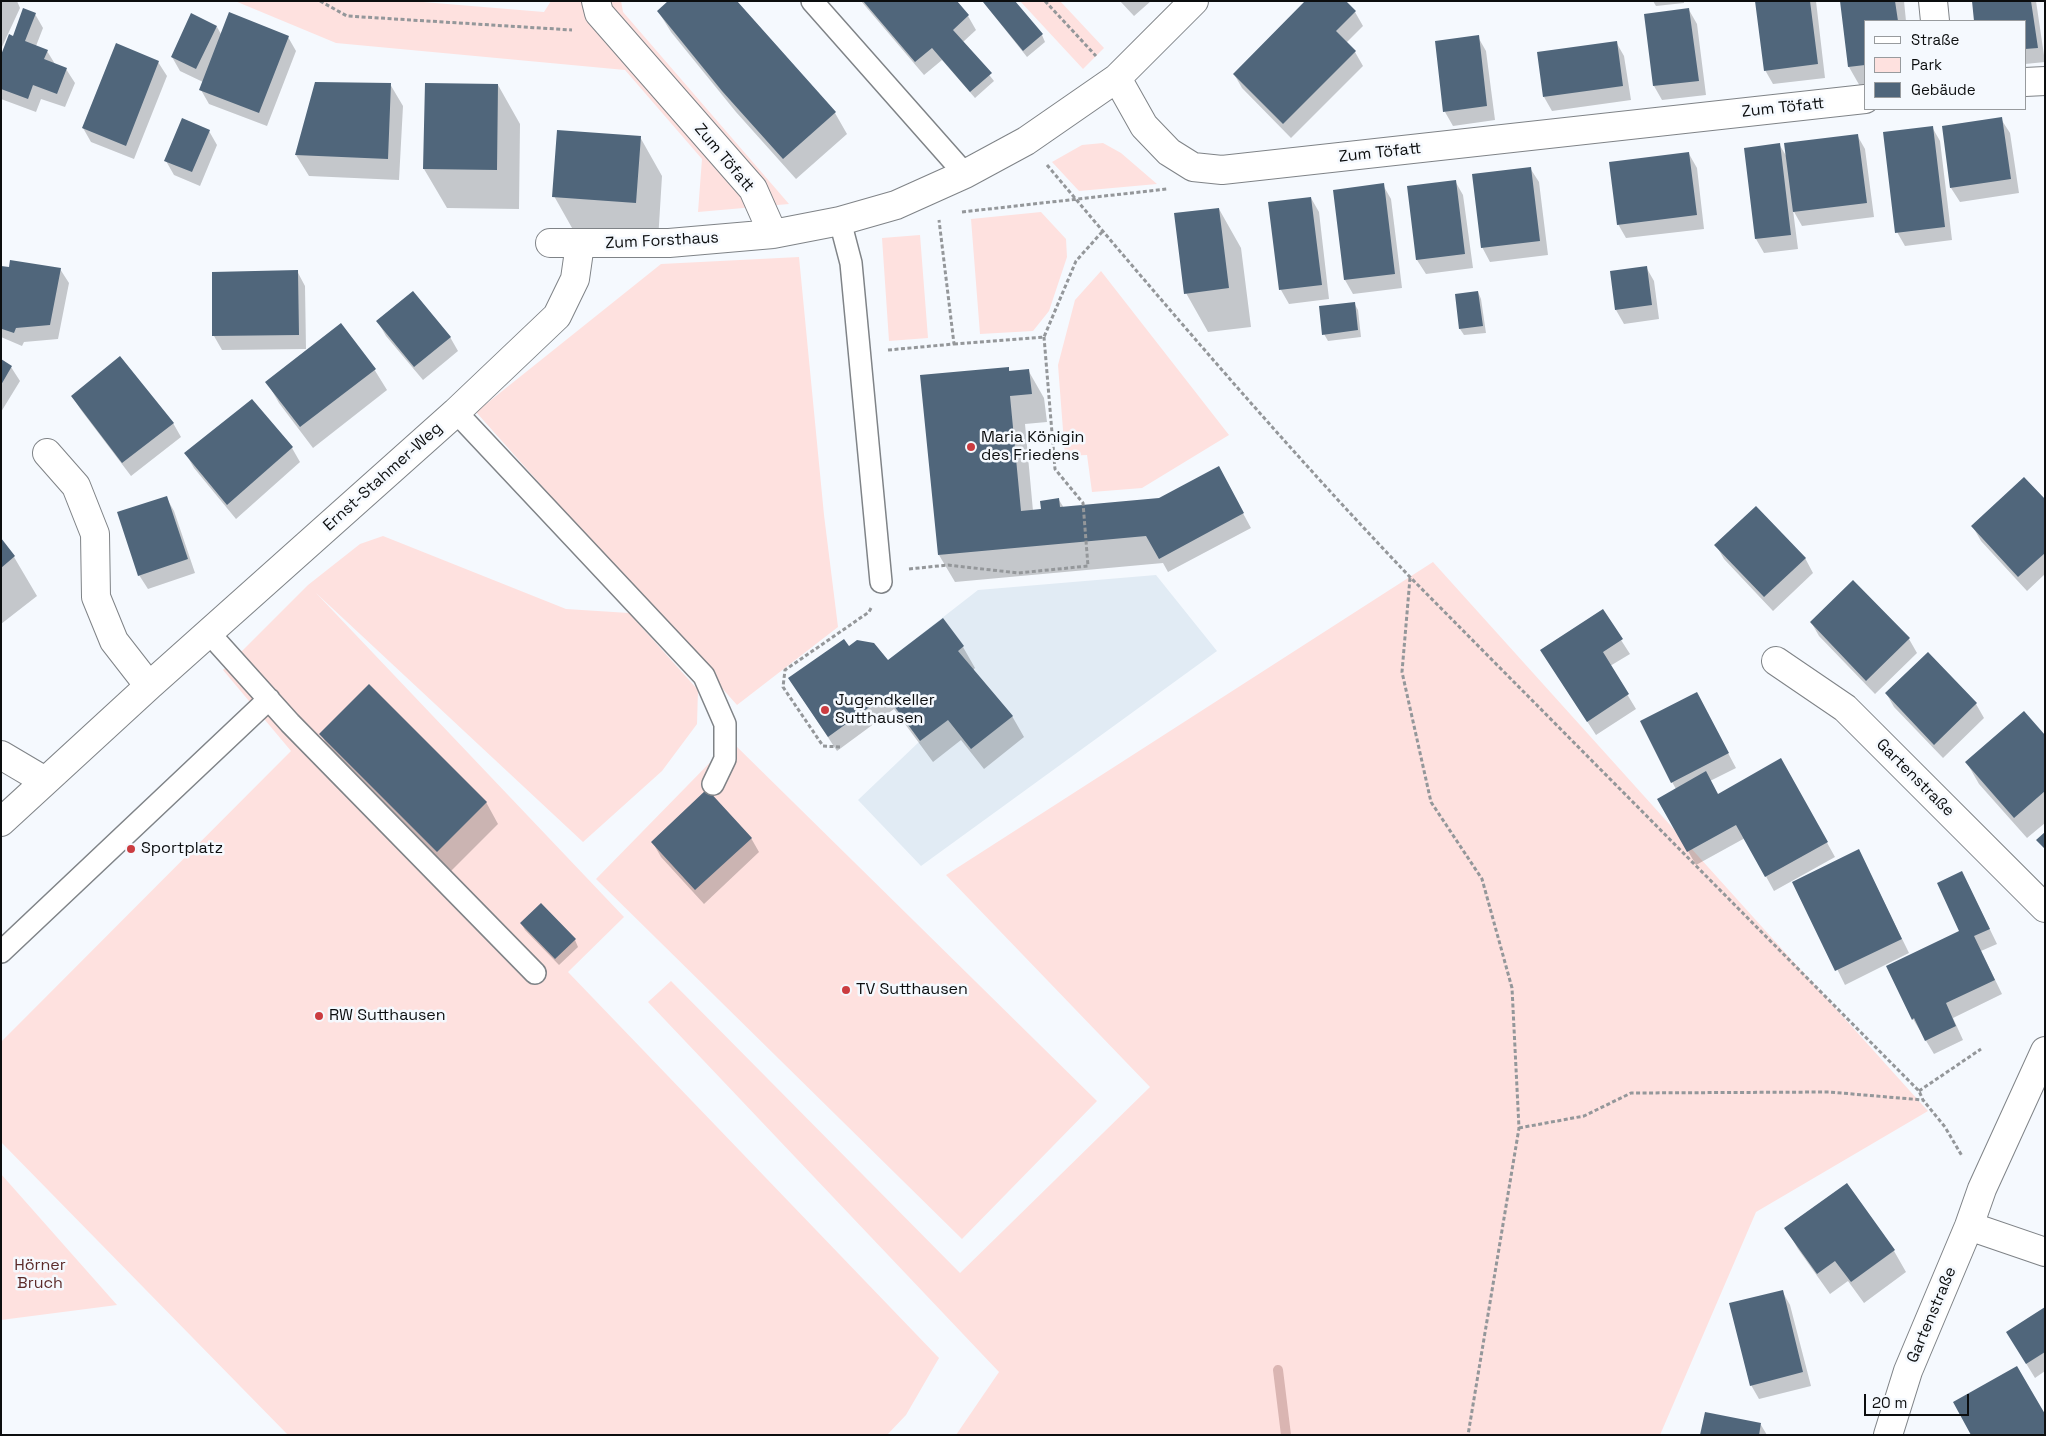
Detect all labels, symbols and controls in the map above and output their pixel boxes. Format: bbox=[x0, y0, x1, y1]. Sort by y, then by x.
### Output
legend bbox=[1864, 20, 2026, 110]
text: Straße bbox=[1911, 30, 1959, 49]
text: Park bbox=[1911, 55, 1942, 74]
text: Gebäude bbox=[1911, 80, 1976, 99]
street label: Zum Töfatt bbox=[1741, 94, 1825, 122]
street label: Zum Töfatt bbox=[690, 120, 758, 196]
street label: Zum Töfatt bbox=[1338, 139, 1422, 167]
street label: Zum Forsthaus bbox=[605, 228, 719, 254]
street label: Ernst-Stahmer-Weg bbox=[320, 419, 446, 535]
place label: Maria Königin des Friedens bbox=[981, 428, 1084, 466]
marker: Maria Königin des Friedens bbox=[965, 441, 977, 453]
place label: Jugendkeller Sutthausen bbox=[835, 691, 935, 729]
marker: Jugendkeller Sutthausen bbox=[819, 704, 831, 716]
street label: Gartenstraße bbox=[1872, 735, 1958, 821]
place label: Sportplatz bbox=[141, 839, 223, 859]
marker: Sportplatz bbox=[125, 843, 137, 855]
place label: TV Sutthausen bbox=[856, 980, 968, 1000]
marker: TV Sutthausen bbox=[840, 984, 852, 996]
place label: RW Sutthausen bbox=[329, 1006, 446, 1026]
marker: RW Sutthausen bbox=[313, 1010, 325, 1022]
park label: Hörner Bruch bbox=[14, 1256, 66, 1294]
street label: Gartenstraße bbox=[1903, 1264, 1961, 1366]
scale bar bbox=[1866, 1384, 1971, 1416]
text: 20 m bbox=[1872, 1393, 1907, 1412]

